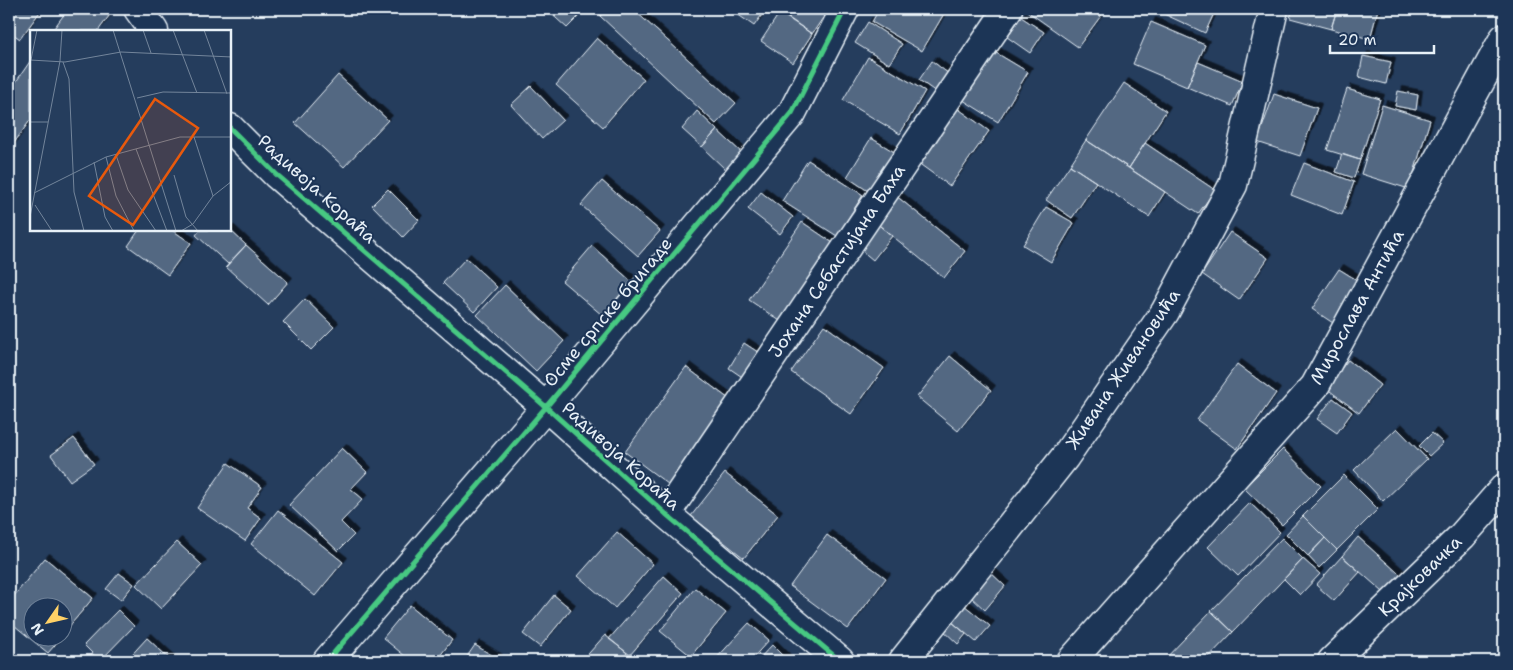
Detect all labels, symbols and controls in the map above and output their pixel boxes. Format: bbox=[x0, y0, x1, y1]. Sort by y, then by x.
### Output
scale bar bbox=[1330, 22, 1434, 54]
inset map bbox=[30, 30, 231, 231]
text: 20 m bbox=[1338, 30, 1377, 50]
street label: Радивоја Кораћа bbox=[253, 129, 381, 249]
street label: Јохана Себастијана Баха bbox=[763, 160, 911, 362]
street label: Мирослава Антића bbox=[1304, 225, 1410, 389]
street label: Осме српске бригаде bbox=[538, 232, 678, 392]
street label: Живана Живановића bbox=[1060, 284, 1186, 454]
street label: Радивоја Кораћа bbox=[557, 396, 685, 516]
street label: Крајковачка bbox=[1373, 530, 1467, 622]
north arrow bbox=[22, 598, 72, 648]
text: N bbox=[27, 620, 48, 639]

